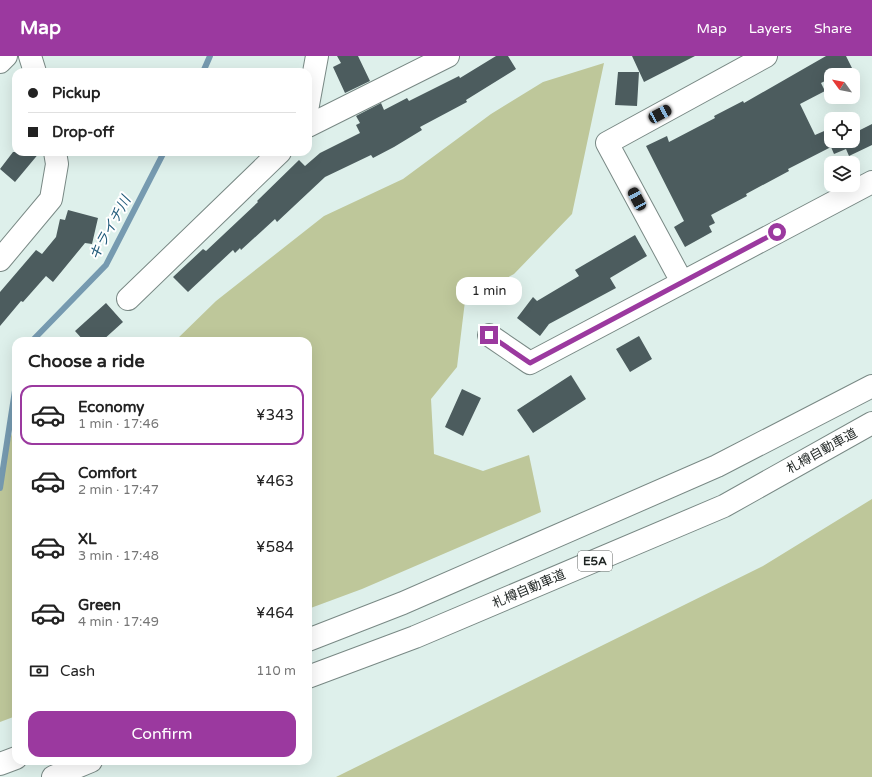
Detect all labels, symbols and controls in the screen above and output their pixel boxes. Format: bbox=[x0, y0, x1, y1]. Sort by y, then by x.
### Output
text: Map bbox=[20, 17, 61, 39]
text: Map bbox=[697, 20, 727, 37]
text: Layers bbox=[749, 20, 792, 37]
text: Share bbox=[814, 20, 852, 37]
north arrow bbox=[824, 68, 860, 104]
map controls bbox=[824, 68, 860, 192]
text: Pickup bbox=[52, 84, 100, 102]
car bbox=[647, 103, 673, 125]
button: locate bbox=[824, 112, 860, 148]
text: Drop-off bbox=[52, 123, 114, 141]
button: layers bbox=[824, 156, 860, 192]
car bbox=[626, 186, 648, 212]
water label: キライチ川 bbox=[86, 192, 135, 263]
route start bbox=[768, 223, 786, 241]
callout: 1 min bbox=[456, 277, 522, 305]
text: 1 min bbox=[472, 283, 506, 299]
route end bbox=[480, 326, 498, 344]
text: Choose a ride bbox=[28, 350, 145, 372]
icon: car bbox=[30, 397, 66, 433]
text: Economy bbox=[78, 398, 144, 416]
text: ¥343 bbox=[256, 406, 294, 424]
text: 1 min · 17:46 bbox=[78, 416, 159, 432]
street label: 札樽自動車道 bbox=[784, 425, 860, 477]
icon: car bbox=[30, 463, 66, 499]
text: Comfort bbox=[78, 464, 137, 482]
text: ¥463 bbox=[256, 472, 294, 490]
text: 2 min · 17:47 bbox=[78, 482, 159, 498]
icon: car bbox=[30, 529, 66, 565]
text: XL bbox=[78, 530, 97, 548]
text: ¥584 bbox=[256, 538, 294, 556]
text: 3 min · 17:48 bbox=[78, 548, 159, 564]
road number: E5A bbox=[578, 551, 612, 571]
street label: 札樽自動車道 bbox=[490, 566, 568, 612]
icon: car bbox=[30, 595, 66, 631]
text: Green bbox=[78, 596, 121, 614]
text: ¥464 bbox=[256, 604, 294, 622]
text: 4 min · 17:49 bbox=[78, 614, 159, 630]
icon: cash bbox=[28, 660, 50, 682]
text: Cash bbox=[60, 662, 95, 680]
text: 110 m bbox=[256, 663, 296, 679]
button: Confirm bbox=[28, 711, 296, 757]

